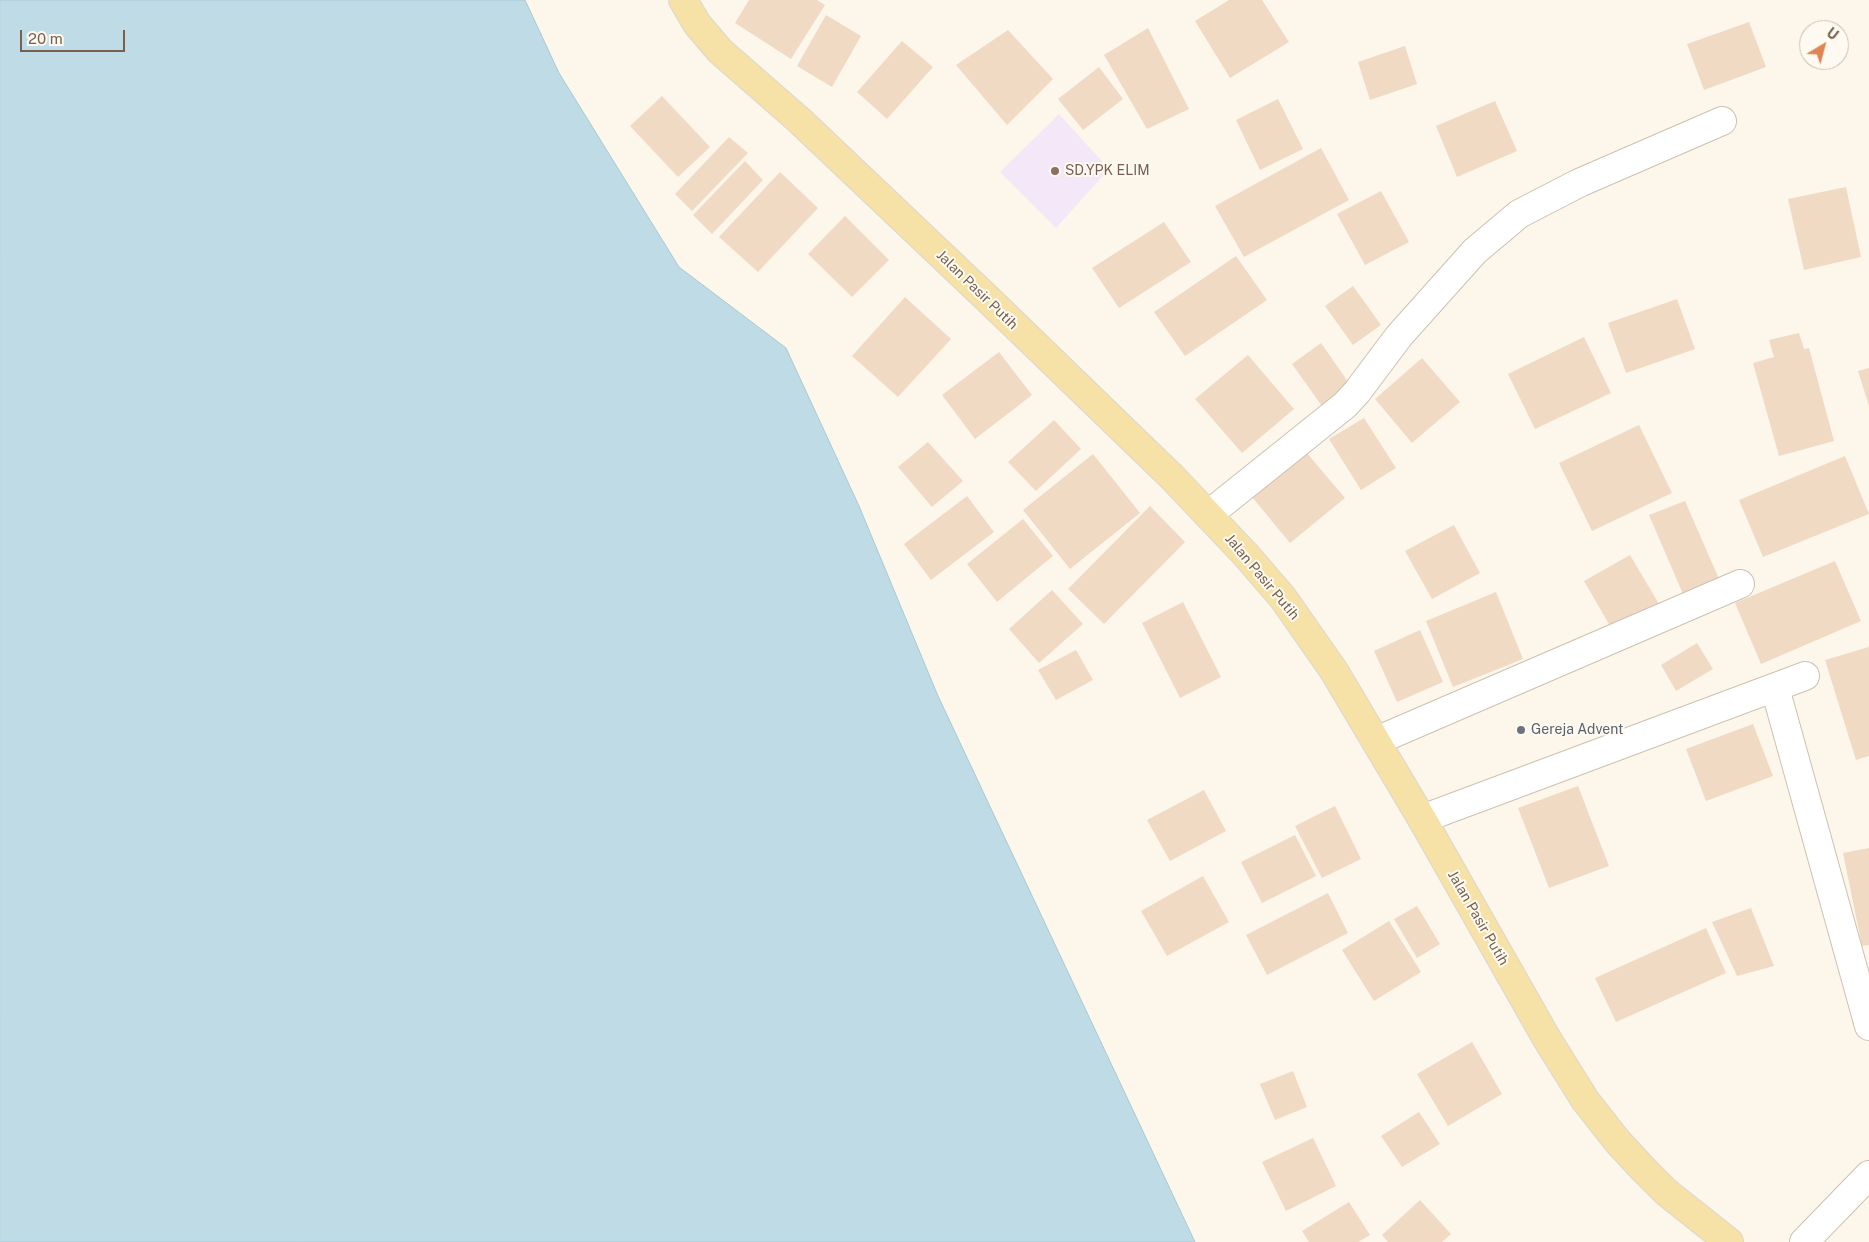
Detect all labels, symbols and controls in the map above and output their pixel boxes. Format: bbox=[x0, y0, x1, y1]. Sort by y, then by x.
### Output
scale bar bbox=[22, 20, 128, 52]
north arrow bbox=[1799, 20, 1849, 70]
text: U bbox=[1824, 24, 1841, 43]
text: 20 m bbox=[28, 30, 63, 47]
place label: SD.YPK ELIM bbox=[1065, 163, 1150, 179]
marker: SD.YPK ELIM bbox=[1049, 165, 1061, 177]
street label: Jalan Pasir Putih bbox=[933, 247, 1021, 333]
street label: Jalan Pasir Putih bbox=[1221, 531, 1303, 623]
place label: Gereja Advent bbox=[1531, 722, 1623, 738]
marker: Gereja Advent bbox=[1515, 724, 1527, 736]
street label: Jalan Pasir Putih bbox=[1444, 868, 1512, 968]

